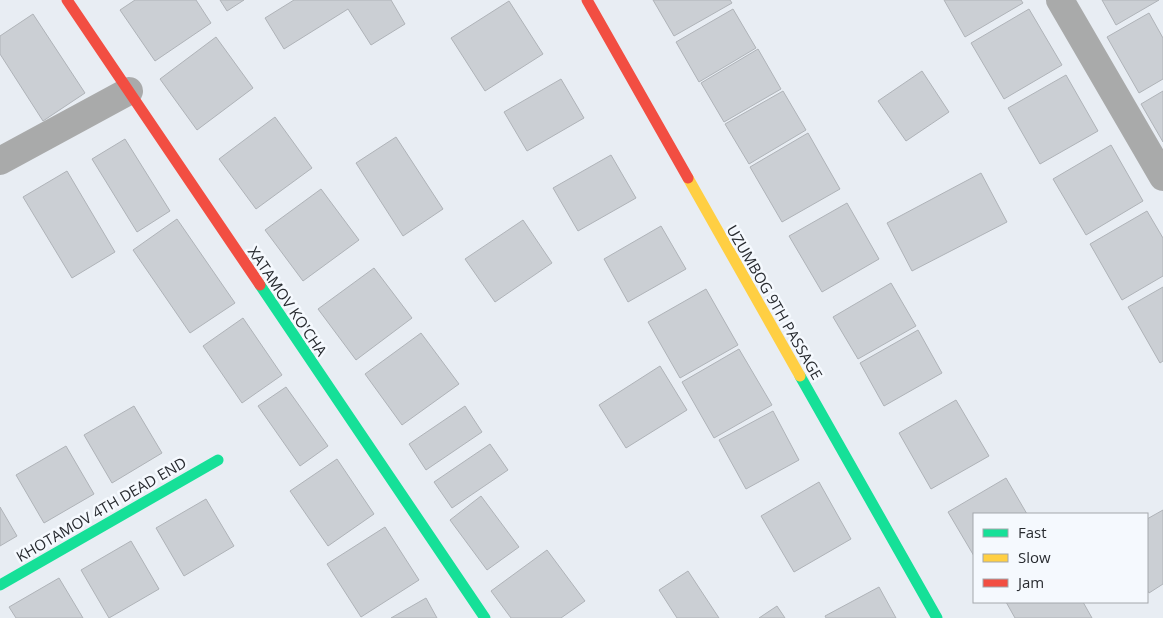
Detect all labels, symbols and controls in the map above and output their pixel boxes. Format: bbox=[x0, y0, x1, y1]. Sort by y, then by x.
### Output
street label: UZUMBOG 9TH PASSAGE bbox=[722, 221, 828, 383]
street label: XATAMOV KO'CHA bbox=[244, 242, 332, 360]
street label: KHOTAMOV 4TH DEAD END bbox=[12, 452, 190, 566]
legend bbox=[973, 513, 1148, 603]
text: Fast bbox=[1018, 522, 1047, 542]
text: Slow bbox=[1018, 547, 1051, 567]
text: Jam bbox=[1016, 572, 1044, 592]

